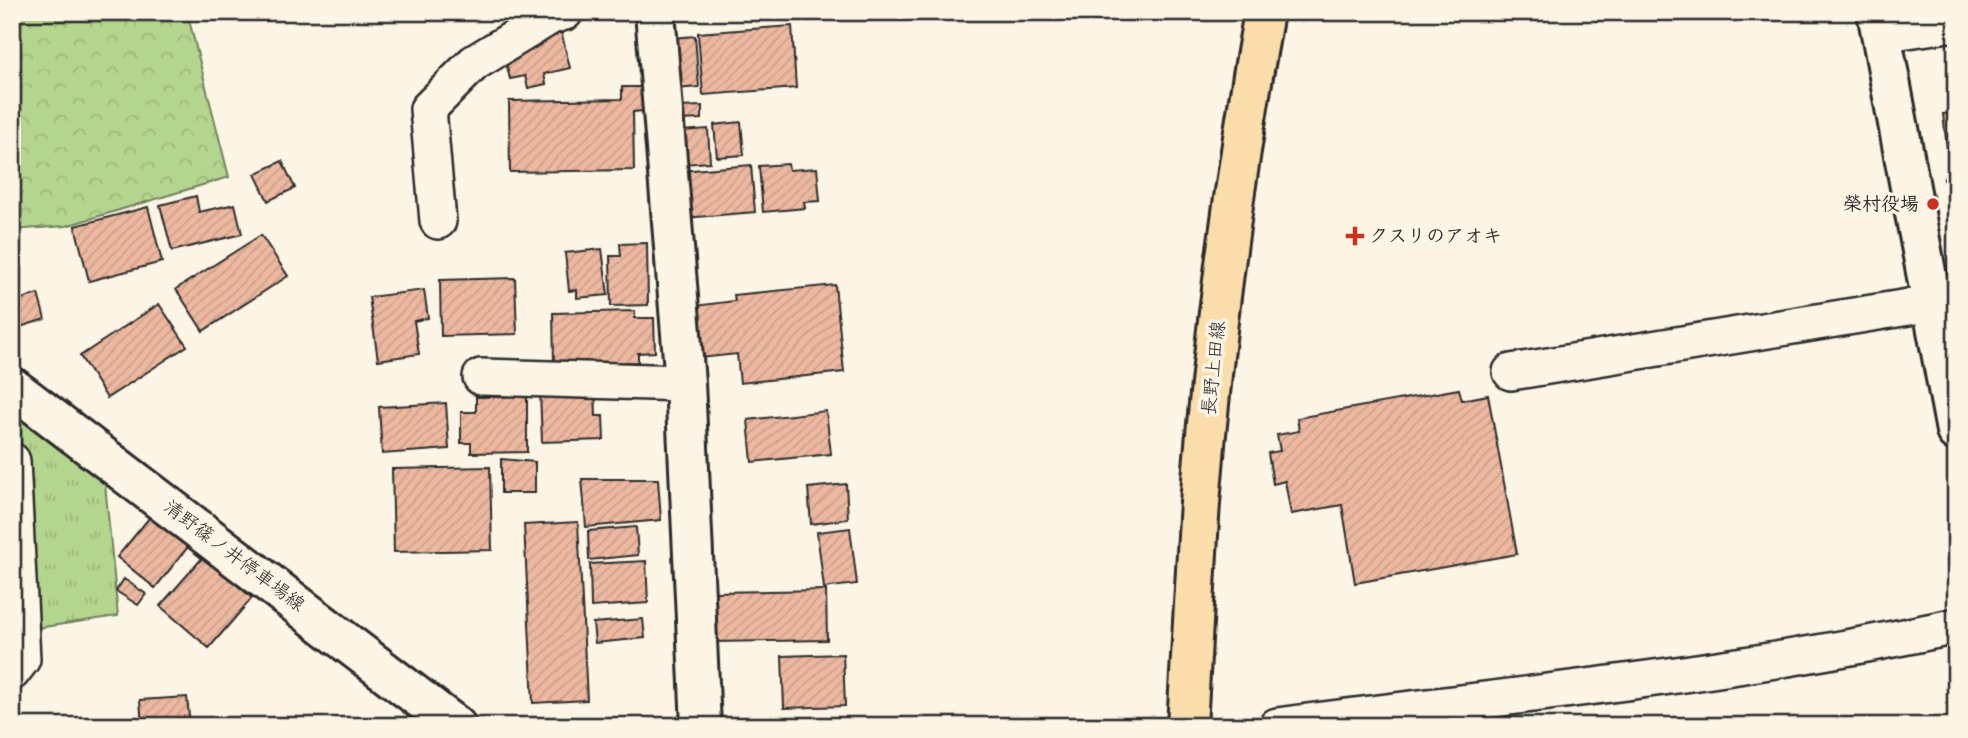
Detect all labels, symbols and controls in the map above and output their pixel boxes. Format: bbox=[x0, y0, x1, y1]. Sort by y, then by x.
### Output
place label: 榮村役場 bbox=[1843, 193, 1919, 216]
marker: 榮村役場 bbox=[1925, 196, 1941, 212]
place label: クスリのアオキ bbox=[1369, 225, 1502, 248]
marker: クスリのアオキ bbox=[1347, 228, 1363, 244]
street label: 長野上田線 bbox=[1198, 320, 1230, 416]
street label: 清野篠ノ井停車場線 bbox=[159, 495, 309, 617]

